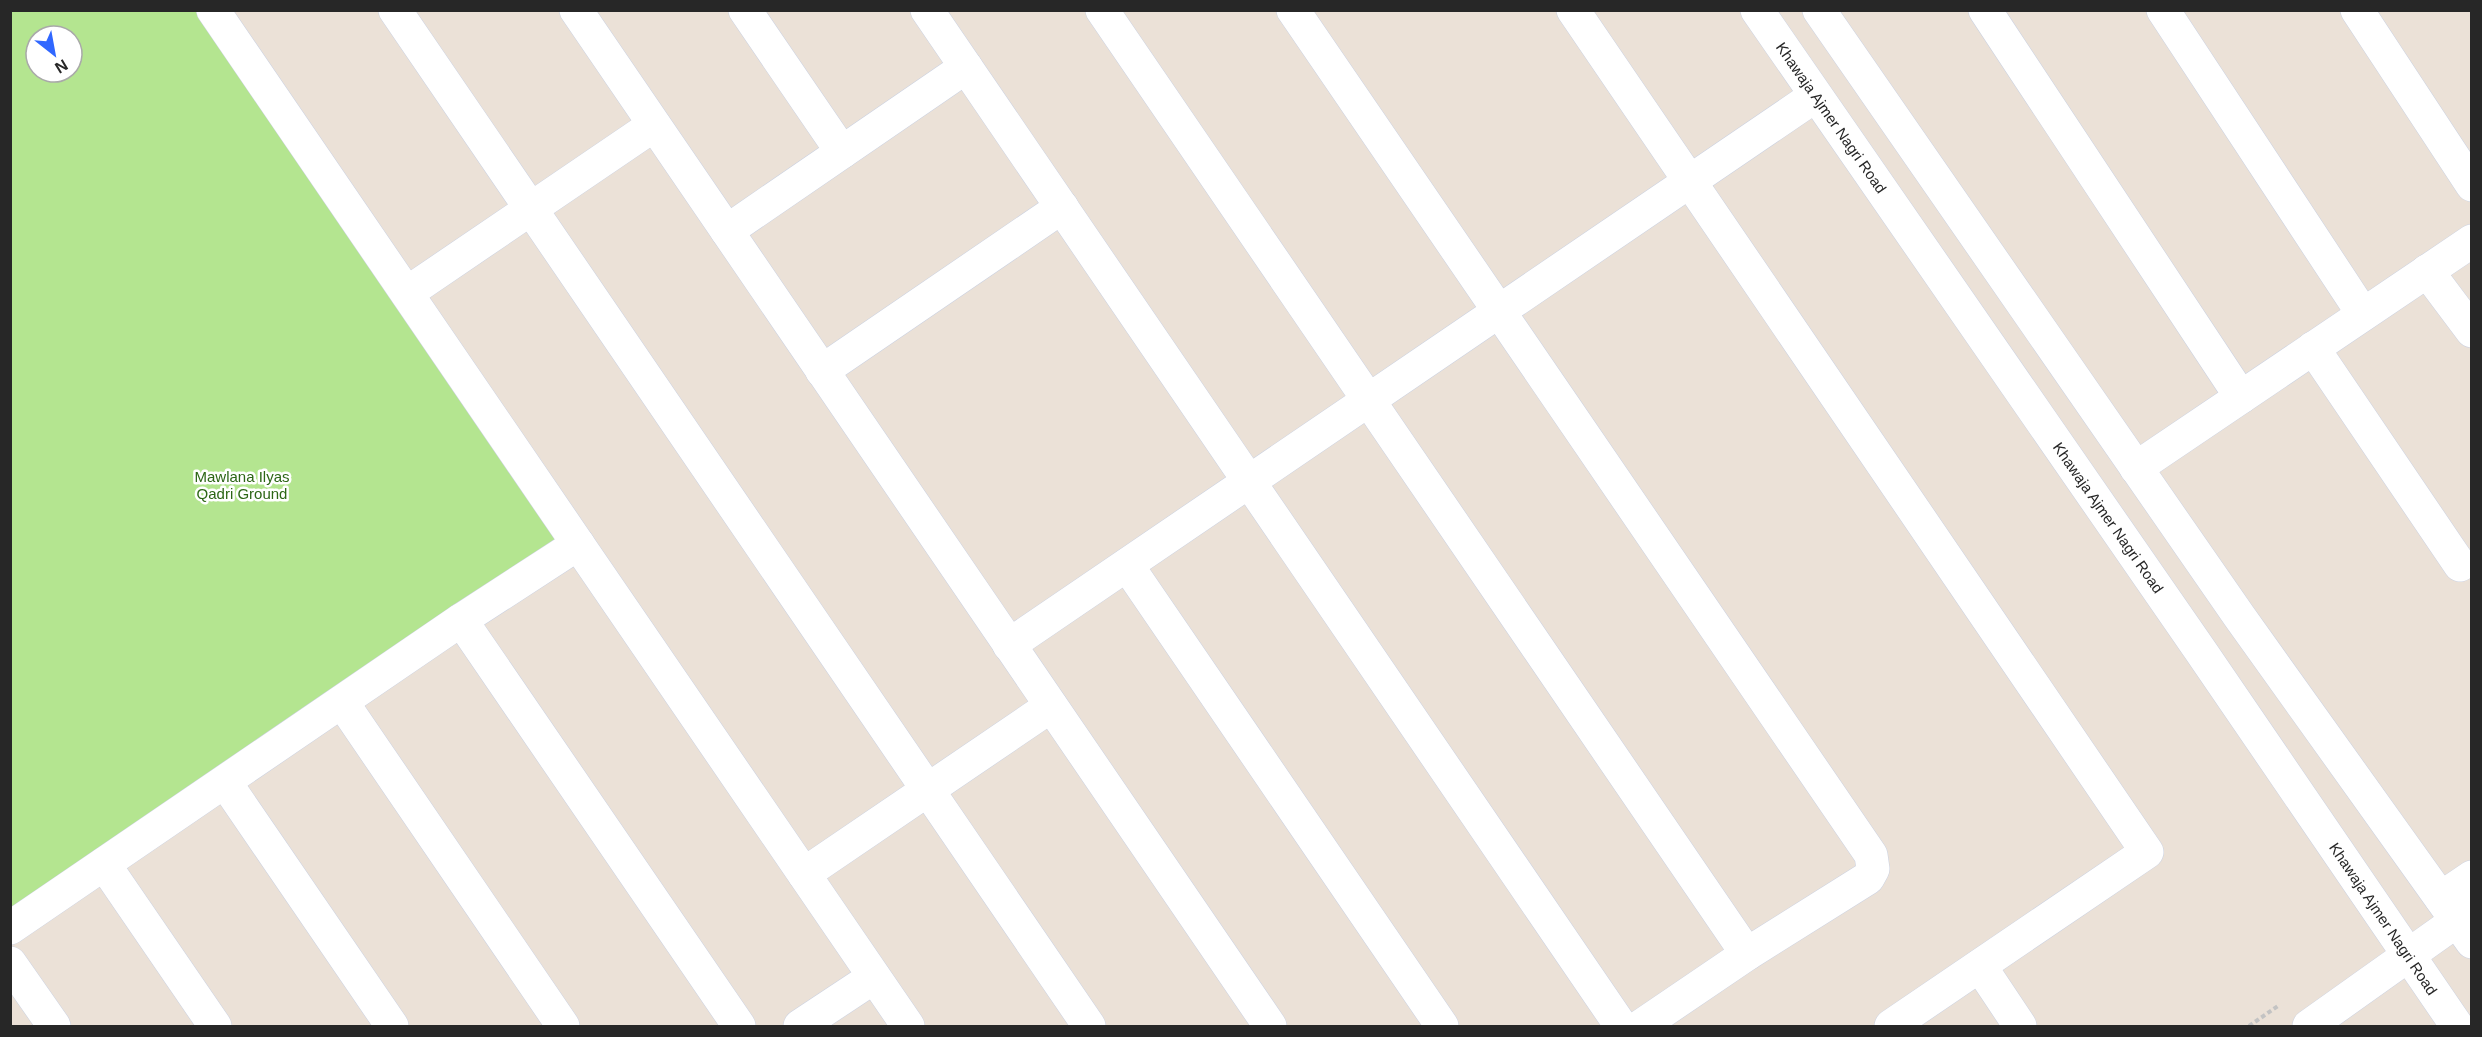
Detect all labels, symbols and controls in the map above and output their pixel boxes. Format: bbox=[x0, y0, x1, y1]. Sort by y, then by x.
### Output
north arrow bbox=[24, 24, 84, 84]
street label: Khawaja Ajmer Nagri Road bbox=[1773, 39, 1890, 196]
text: N bbox=[52, 56, 71, 77]
street label: Khawaja Ajmer Nagri Road bbox=[2050, 439, 2167, 596]
park label: Mawlana Ilyas Qadri Ground bbox=[194, 468, 290, 502]
street label: Khawaja Ajmer Nagri Road bbox=[2326, 839, 2441, 998]

